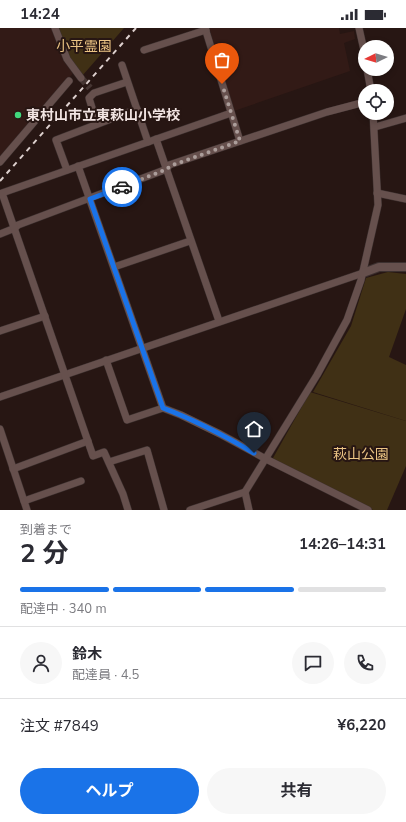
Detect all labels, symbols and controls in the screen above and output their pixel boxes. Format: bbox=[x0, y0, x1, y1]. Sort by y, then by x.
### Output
text: 14:24 bbox=[20, 4, 60, 24]
park label: 小平霊園 bbox=[56, 37, 112, 56]
north arrow bbox=[358, 40, 394, 76]
map controls bbox=[358, 40, 394, 120]
pin bbox=[205, 43, 239, 84]
icon: bag bbox=[211, 49, 233, 71]
button: locate bbox=[358, 84, 394, 120]
place label: 東村山市立東萩山小学校 bbox=[26, 106, 180, 125]
marker: 東村山市立東萩山小学校 bbox=[13, 110, 23, 120]
courier bbox=[102, 167, 142, 207]
icon: car bbox=[111, 176, 133, 198]
pin bbox=[237, 412, 271, 453]
icon: home bbox=[243, 418, 265, 440]
park label: 萩山公園 bbox=[333, 445, 389, 464]
text: 到着まで bbox=[20, 521, 72, 539]
text: 14:26–14:31 bbox=[299, 534, 386, 554]
text: 2 分 bbox=[20, 536, 69, 571]
text: 配達中 · 340 m bbox=[20, 600, 107, 618]
button: person bbox=[20, 642, 62, 684]
button: chat bbox=[292, 642, 334, 684]
button: phone bbox=[344, 642, 386, 684]
text: 鈴木 bbox=[72, 644, 102, 664]
text: 配達員 · 4.5 bbox=[72, 666, 139, 684]
text: ¥6,220 bbox=[337, 715, 386, 735]
text: 注文 #7849 bbox=[20, 716, 99, 736]
button: ヘルプ bbox=[20, 768, 199, 814]
button: 共有 bbox=[207, 768, 386, 814]

